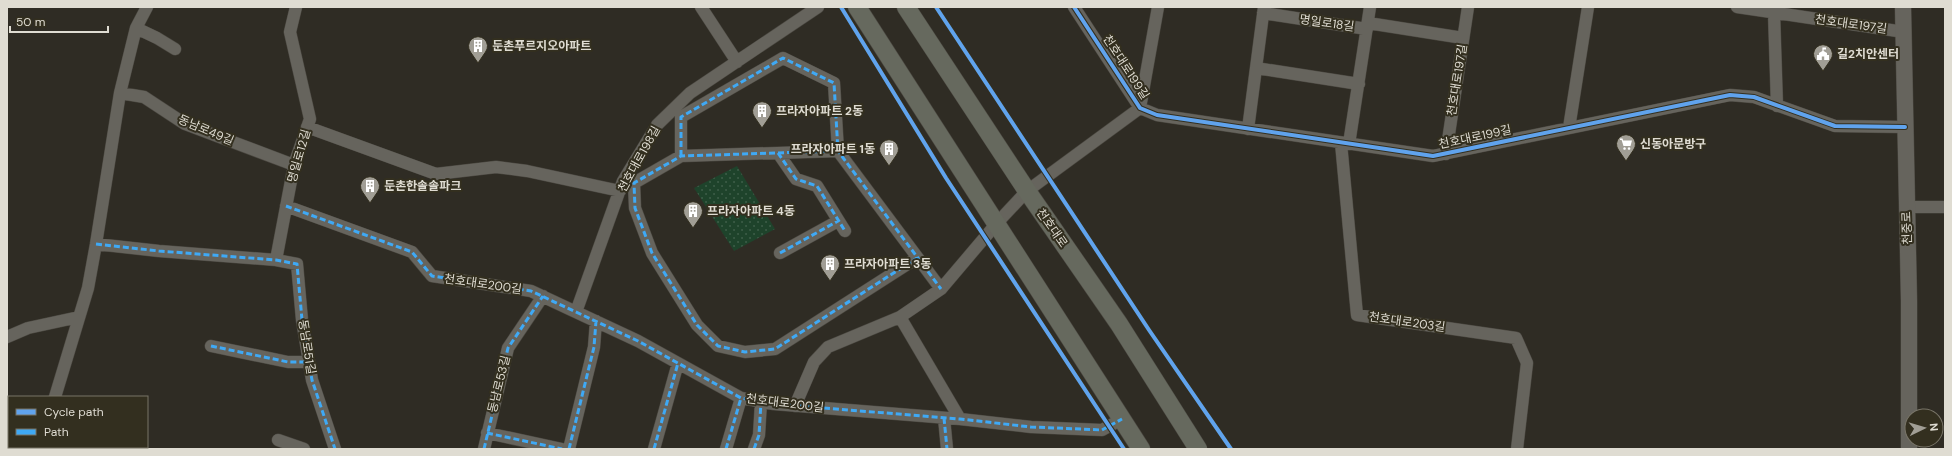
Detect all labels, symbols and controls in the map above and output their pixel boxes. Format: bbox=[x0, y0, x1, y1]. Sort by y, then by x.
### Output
scale bar bbox=[10, 8, 108, 34]
street label: 명일로18길 bbox=[1299, 11, 1355, 35]
street label: 천호대로197길 bbox=[1814, 11, 1888, 37]
text: 50 m bbox=[16, 14, 45, 30]
street label: 천호대로199길 bbox=[1099, 32, 1153, 102]
building icon: 둔촌푸르지오아파트 bbox=[467, 35, 489, 63]
place label: 둔촌푸르지오아파트 bbox=[492, 38, 591, 54]
street label: 천호대로197길 bbox=[1443, 43, 1471, 117]
public building icon: 길2치안센터 bbox=[1812, 43, 1834, 71]
place label: 길2치안센터 bbox=[1837, 46, 1899, 62]
building icon: 프라자아파트 2동 bbox=[751, 100, 773, 128]
place label: 프라자아파트 2동 bbox=[776, 103, 863, 119]
street label: 동남로49길 bbox=[176, 111, 236, 149]
street label: 천호대로199길 bbox=[1437, 121, 1513, 153]
street label: 천호대로198길 bbox=[614, 123, 664, 195]
street label: 명일로12길 bbox=[284, 127, 314, 185]
supermarket icon: 신동아문방구 bbox=[1615, 133, 1637, 161]
place label: 신동아문방구 bbox=[1640, 136, 1706, 152]
building icon: 프라자아파트 1동 bbox=[878, 138, 900, 166]
place label: 프라자아파트 1동 bbox=[791, 141, 875, 157]
building icon: 둔촌한솔솔파크 bbox=[359, 175, 381, 203]
place label: 둔촌한솔솔파크 bbox=[384, 178, 461, 194]
building icon: 프라자아파트 4동 bbox=[682, 200, 704, 228]
place label: 프라자아파트 4동 bbox=[707, 203, 795, 219]
street label: 천호대로 bbox=[1033, 205, 1071, 251]
street label: 천중로 bbox=[1898, 211, 1916, 245]
building icon: 프라자아파트 3동 bbox=[819, 253, 841, 281]
place label: 프라자아파트 3동 bbox=[844, 256, 931, 272]
street label: 천호대로200길 bbox=[443, 271, 523, 297]
street label: 천호대로203길 bbox=[1368, 309, 1446, 335]
street label: 동남로51길 bbox=[295, 318, 319, 376]
street label: 동남로53길 bbox=[484, 354, 514, 414]
street label: 천호대로200길 bbox=[745, 390, 825, 416]
legend bbox=[8, 396, 148, 448]
text: Cycle path bbox=[44, 404, 104, 420]
north arrow bbox=[1904, 408, 1944, 448]
text: N bbox=[1927, 423, 1941, 432]
text: Path bbox=[44, 424, 69, 440]

